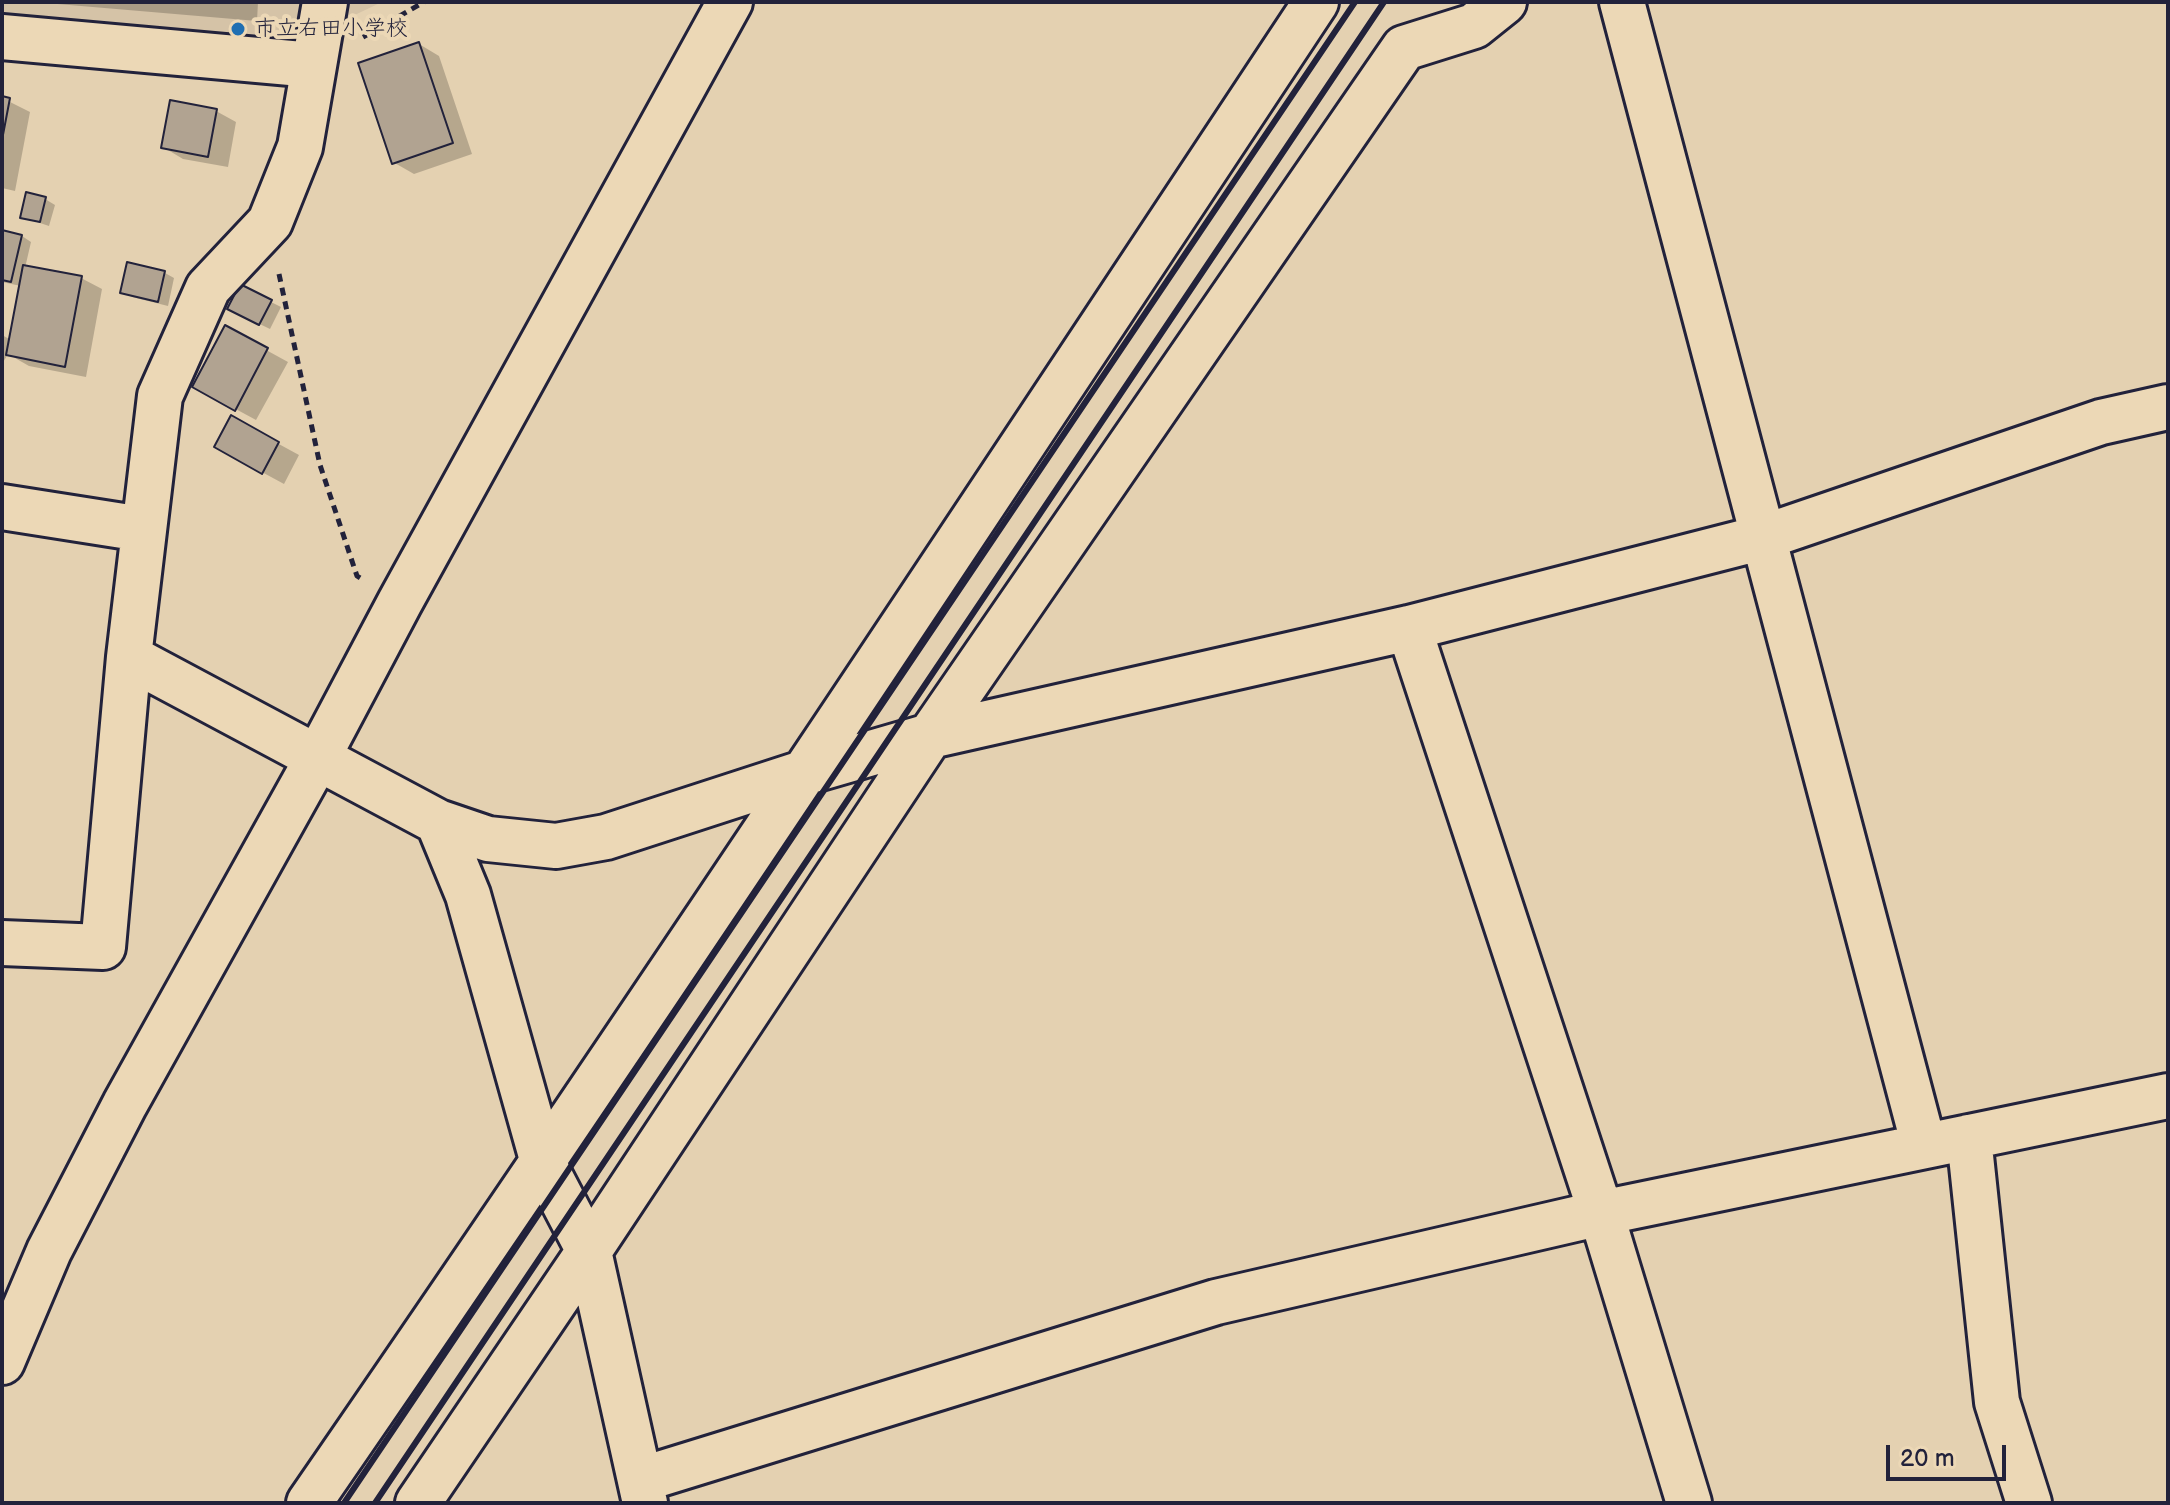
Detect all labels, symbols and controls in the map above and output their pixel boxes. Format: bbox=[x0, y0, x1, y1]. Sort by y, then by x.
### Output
place label: 市立右田小学校 bbox=[254, 16, 408, 42]
marker: 市立右田小学校 bbox=[229, 20, 247, 38]
scale bar bbox=[1890, 1429, 2010, 1479]
text: 20 m bbox=[1900, 1444, 1955, 1473]

